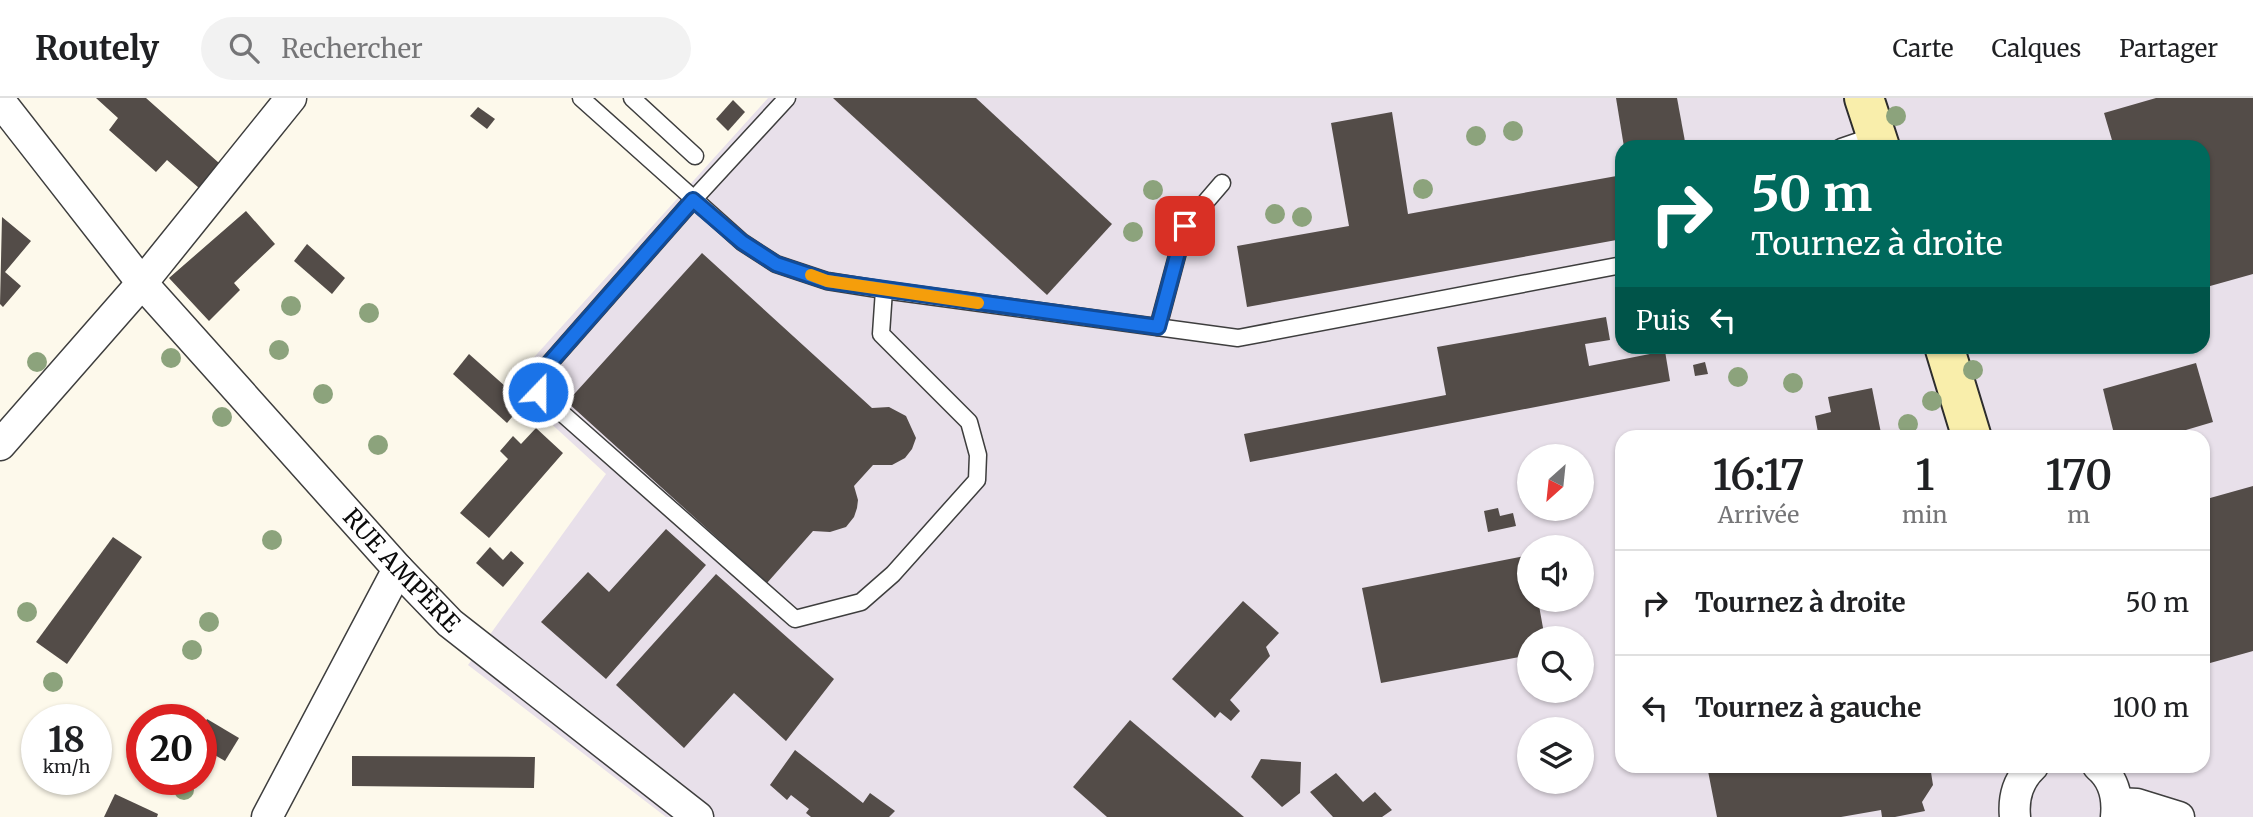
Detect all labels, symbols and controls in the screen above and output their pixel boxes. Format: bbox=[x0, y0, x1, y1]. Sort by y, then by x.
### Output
search box bbox=[201, 17, 691, 80]
text: Routely bbox=[35, 28, 159, 69]
icon: search bbox=[225, 29, 263, 67]
text: Rechercher bbox=[281, 32, 423, 65]
text: Carte bbox=[1892, 33, 1953, 64]
text: Calques bbox=[1991, 33, 2081, 64]
text: Partager bbox=[2119, 33, 2218, 64]
text: 50 m bbox=[1751, 163, 1872, 224]
icon: right bbox=[1636, 168, 1727, 259]
pin bbox=[1155, 196, 1215, 256]
icon: arrive bbox=[1166, 207, 1204, 245]
text: Tournez à droite bbox=[1751, 224, 2003, 264]
icon: left bbox=[1704, 301, 1742, 339]
text: Puis bbox=[1636, 304, 1690, 337]
position arrow bbox=[501, 355, 575, 429]
north arrow bbox=[1517, 444, 1594, 522]
map controls bbox=[1517, 444, 1594, 794]
text: 16:17 bbox=[1713, 449, 1805, 501]
text: 1 bbox=[1915, 449, 1934, 501]
text: 170 bbox=[2045, 449, 2112, 501]
text: Arrivée bbox=[1718, 500, 1799, 529]
text: min bbox=[1902, 500, 1948, 529]
text: m bbox=[2067, 500, 2090, 529]
street label: RUE AMPÈRE bbox=[336, 502, 467, 639]
button: sound bbox=[1517, 535, 1594, 612]
icon: right bbox=[1636, 584, 1674, 622]
text: Tournez à droite bbox=[1695, 586, 1906, 619]
text: 50 m bbox=[2125, 586, 2189, 619]
button: search bbox=[1517, 626, 1594, 703]
icon: left bbox=[1636, 689, 1674, 727]
text: Tournez à gauche bbox=[1695, 691, 1921, 724]
text: 100 m bbox=[2113, 691, 2189, 724]
speed limit sign: 20 bbox=[126, 704, 217, 795]
button: layers bbox=[1517, 717, 1594, 794]
text: 18 bbox=[48, 718, 85, 762]
text: km/h bbox=[43, 755, 90, 778]

